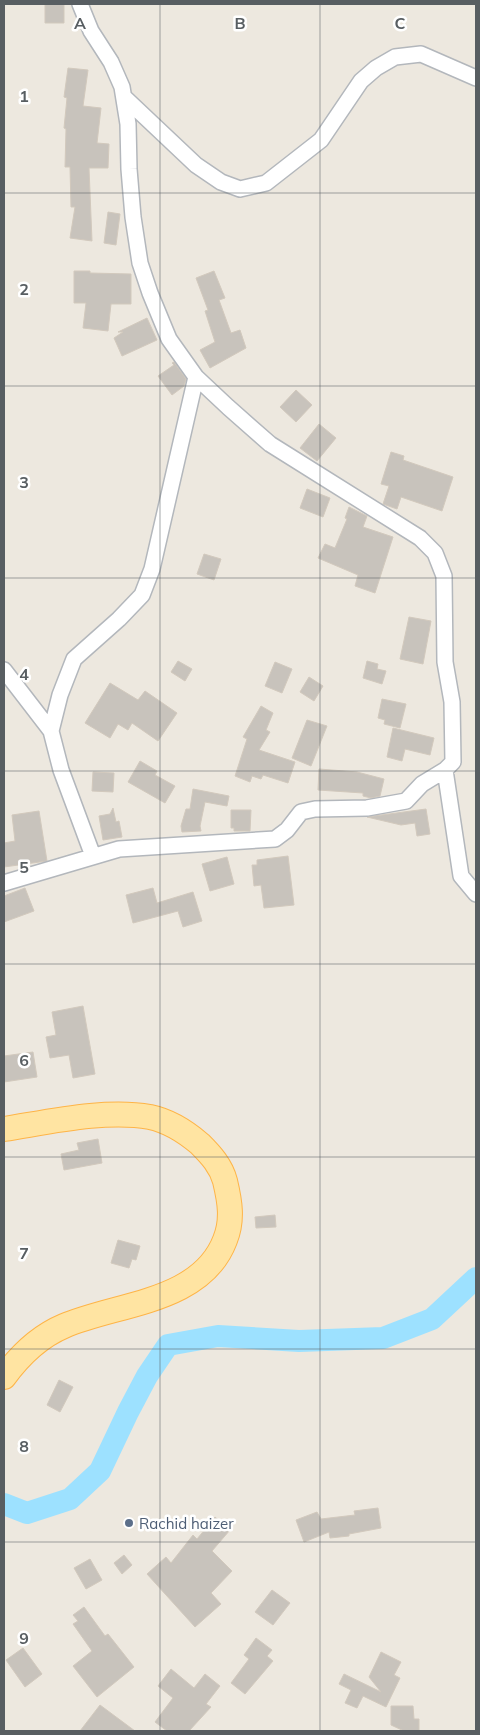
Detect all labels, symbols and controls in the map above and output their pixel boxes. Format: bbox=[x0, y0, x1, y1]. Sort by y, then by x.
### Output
text: A bbox=[74, 13, 86, 33]
text: B bbox=[234, 13, 246, 33]
text: C bbox=[395, 13, 406, 33]
text: 1 bbox=[19, 86, 29, 106]
text: 2 bbox=[19, 279, 29, 299]
text: 3 bbox=[19, 472, 29, 492]
text: 4 bbox=[19, 664, 29, 684]
text: 5 bbox=[19, 857, 29, 877]
text: 6 bbox=[19, 1050, 29, 1070]
text: 7 bbox=[19, 1243, 29, 1263]
text: 8 bbox=[19, 1436, 29, 1456]
place label: Rachid haizer bbox=[139, 1514, 234, 1533]
marker: Rachid haizer bbox=[123, 1517, 135, 1529]
text: 9 bbox=[19, 1628, 29, 1648]

